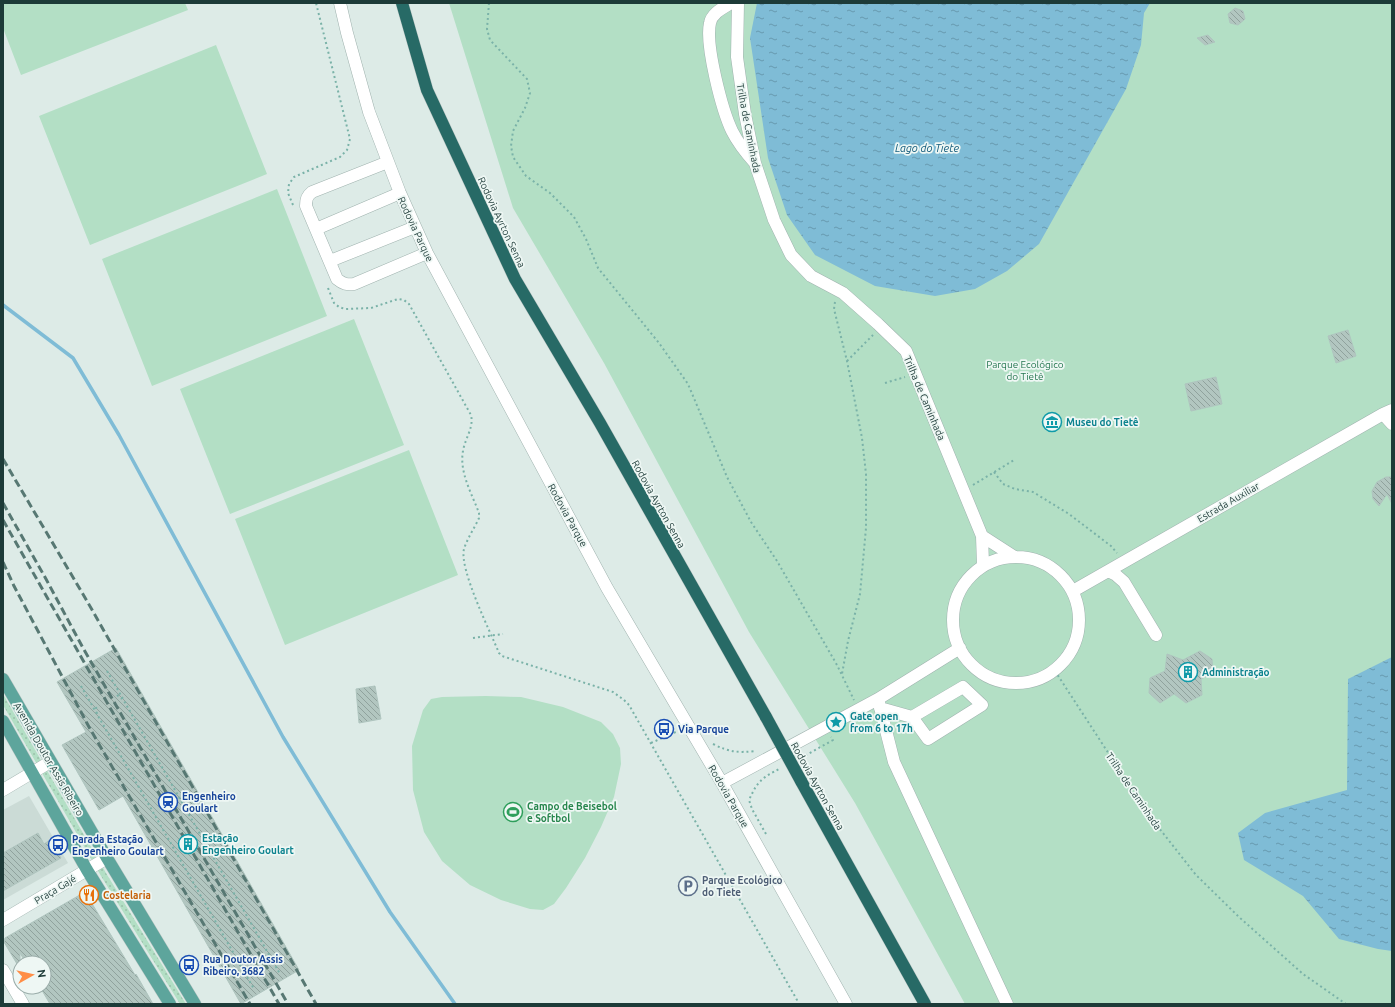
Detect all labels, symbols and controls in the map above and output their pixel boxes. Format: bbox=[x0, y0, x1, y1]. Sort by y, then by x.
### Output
street label: Trilha de Caminhada bbox=[734, 83, 763, 174]
water label: Lago do Tiete bbox=[895, 142, 959, 154]
street label: Rodovia Ayrton Senna bbox=[476, 175, 527, 269]
street label: Rodovia Parque bbox=[396, 195, 435, 263]
street label: Trilha de Caminhada bbox=[902, 354, 947, 442]
park label: Parque Ecológico do Tietê bbox=[986, 359, 1064, 382]
museum icon: Museu do Tietê bbox=[1041, 411, 1063, 433]
place label: Museu do Tietê bbox=[1066, 417, 1139, 428]
street label: Rodovia Ayrton Senna bbox=[630, 458, 687, 550]
street label: Estrada Auxiliar bbox=[1195, 480, 1261, 525]
street label: Rodovia Parque bbox=[546, 482, 589, 549]
building icon: Administração bbox=[1177, 661, 1199, 683]
place label: Administração bbox=[1202, 667, 1270, 678]
street label: Avenida Doutor Assis Ribeiro bbox=[12, 701, 86, 818]
place icon: Gate open from 6 to 17h bbox=[825, 711, 847, 733]
place label: Gate open from 6 to 17h bbox=[850, 711, 913, 734]
bus stop icon: Via Parque bbox=[653, 718, 675, 740]
place label: Via Parque bbox=[678, 724, 729, 735]
street label: Rodovia Ayrton Senna bbox=[789, 740, 846, 832]
street label: Trilha de Caminhada bbox=[1104, 751, 1164, 832]
street label: Rodovia Parque bbox=[706, 763, 751, 829]
station icon: Engenheiro Goulart bbox=[157, 791, 179, 813]
place label: Engenheiro Goulart bbox=[182, 791, 236, 814]
sports icon: Campo de Beisebol e Softbol bbox=[502, 801, 524, 823]
place label: Campo de Beisebol e Softbol bbox=[527, 801, 617, 824]
building icon: Estação Engenheiro Goulart bbox=[177, 833, 199, 855]
place label: Estação Engenheiro Goulart bbox=[202, 833, 295, 856]
bus stop icon: Parada Estação Engenheiro Goulart bbox=[47, 834, 69, 856]
place label: Parada Estação Engenheiro Goulart bbox=[72, 834, 165, 857]
street label: Praça Gajé bbox=[32, 873, 78, 906]
parking icon: Parque Ecológico do Tiete bbox=[677, 875, 699, 897]
place label: Parque Ecológico do Tiete bbox=[702, 875, 783, 898]
restaurant icon: Costelaria bbox=[78, 884, 100, 906]
place label: Costelaria bbox=[103, 890, 151, 901]
bus stop icon: Rua Doutor Assis Ribeiro, 3682 bbox=[178, 954, 200, 976]
place label: Rua Doutor Assis Ribeiro, 3682 bbox=[203, 954, 283, 977]
north arrow bbox=[12, 955, 52, 995]
text: N bbox=[35, 969, 48, 979]

